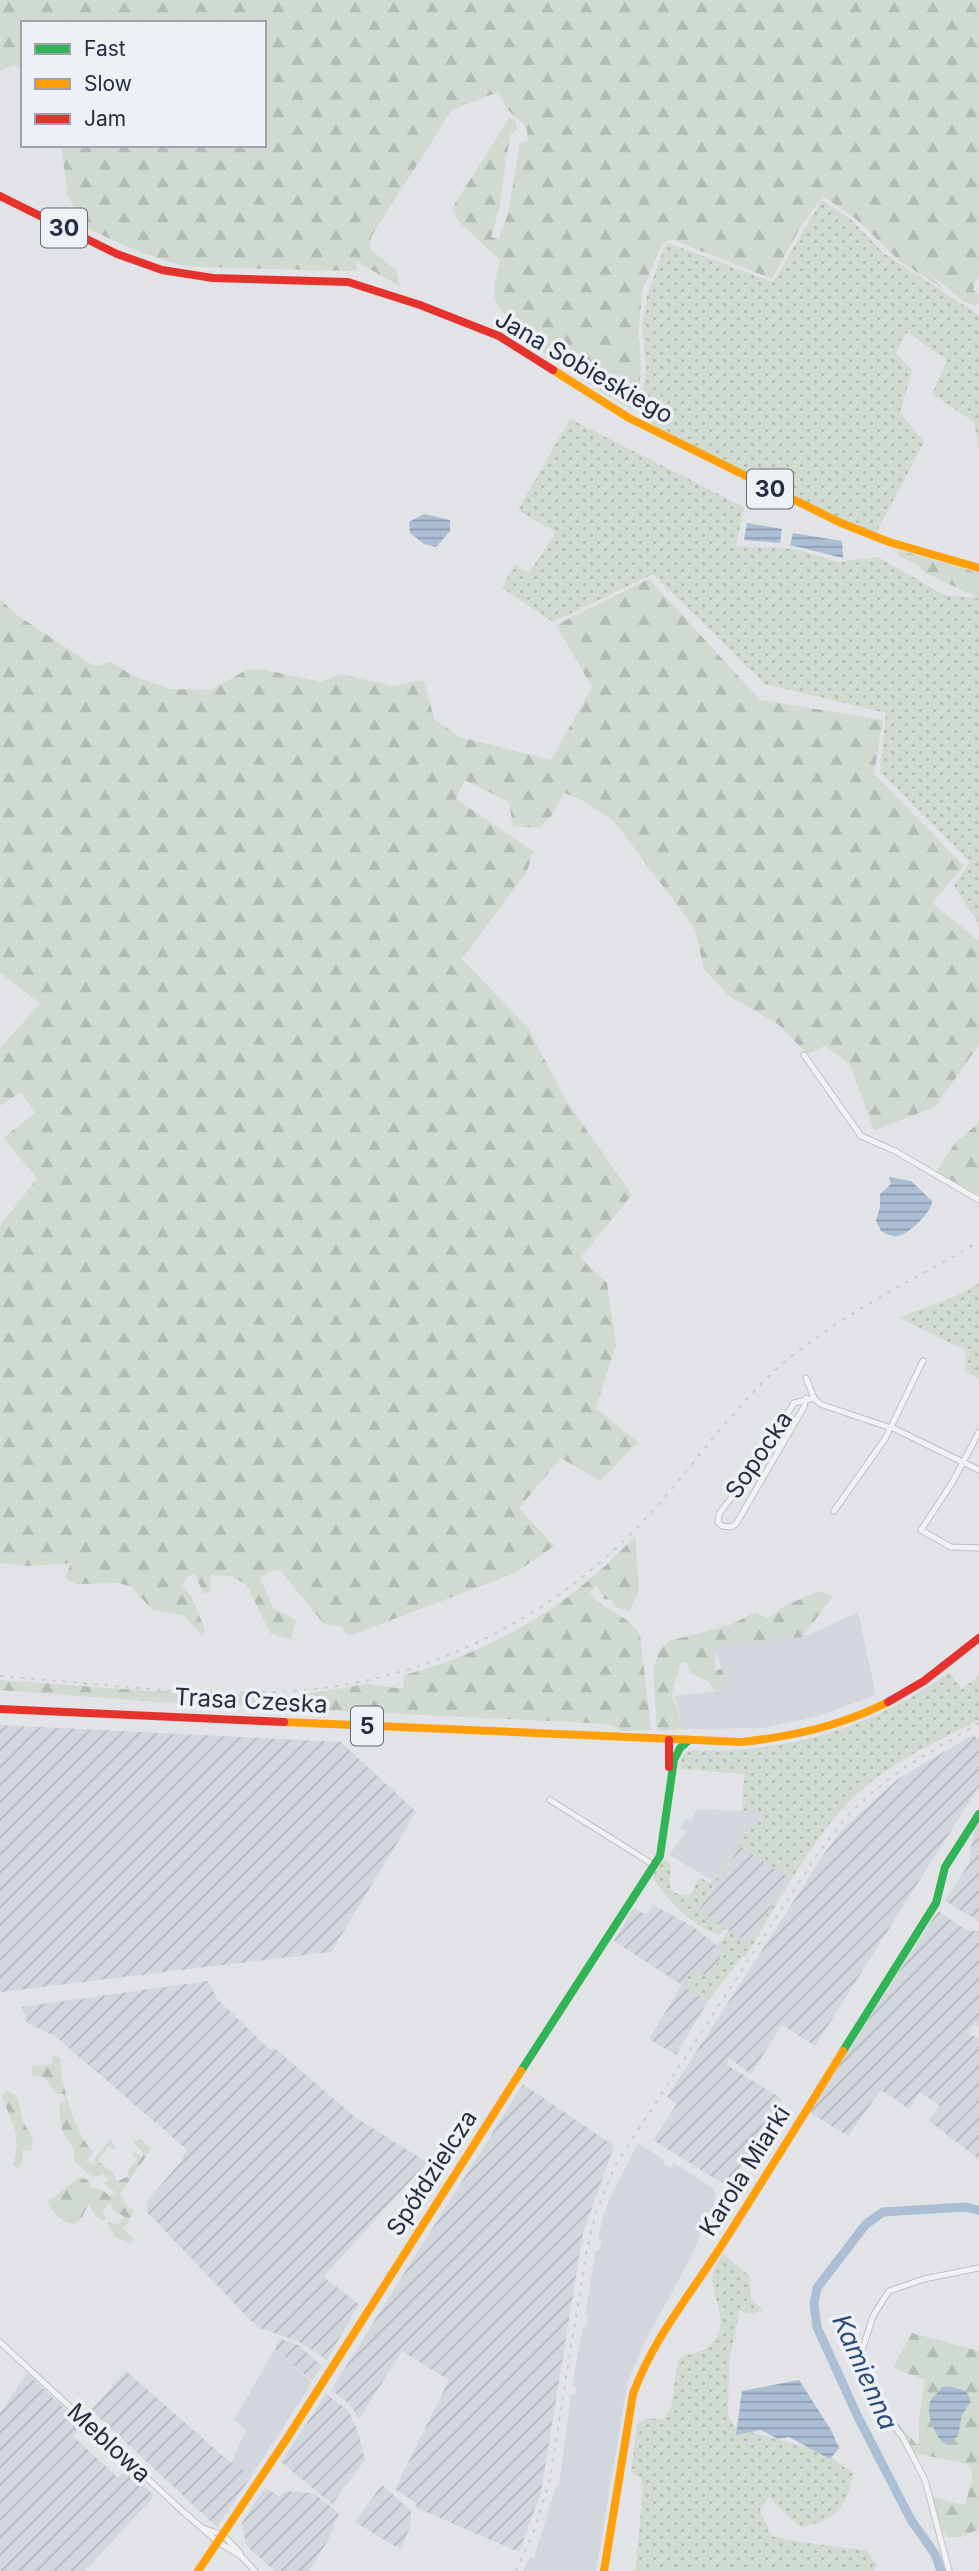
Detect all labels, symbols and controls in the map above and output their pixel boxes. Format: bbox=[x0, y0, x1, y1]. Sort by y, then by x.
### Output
legend bbox=[21, 21, 266, 147]
text: Fast bbox=[84, 36, 126, 61]
text: Slow bbox=[84, 71, 132, 96]
text: Jam bbox=[84, 106, 126, 131]
road number: 30 bbox=[41, 208, 87, 247]
street label: Jana Sobieskiego bbox=[490, 304, 678, 429]
road number: 30 bbox=[747, 470, 793, 509]
street label: Sopocka bbox=[719, 1405, 798, 1504]
street label: Trasa Czeska bbox=[174, 1682, 328, 1719]
road number: 5 bbox=[351, 1707, 383, 1746]
street label: Karola Miarki bbox=[693, 2100, 796, 2241]
street label: Spółdzielcza bbox=[380, 2104, 483, 2241]
water label: Kamienna bbox=[826, 2309, 905, 2434]
street label: Meblowa bbox=[62, 2397, 157, 2488]

